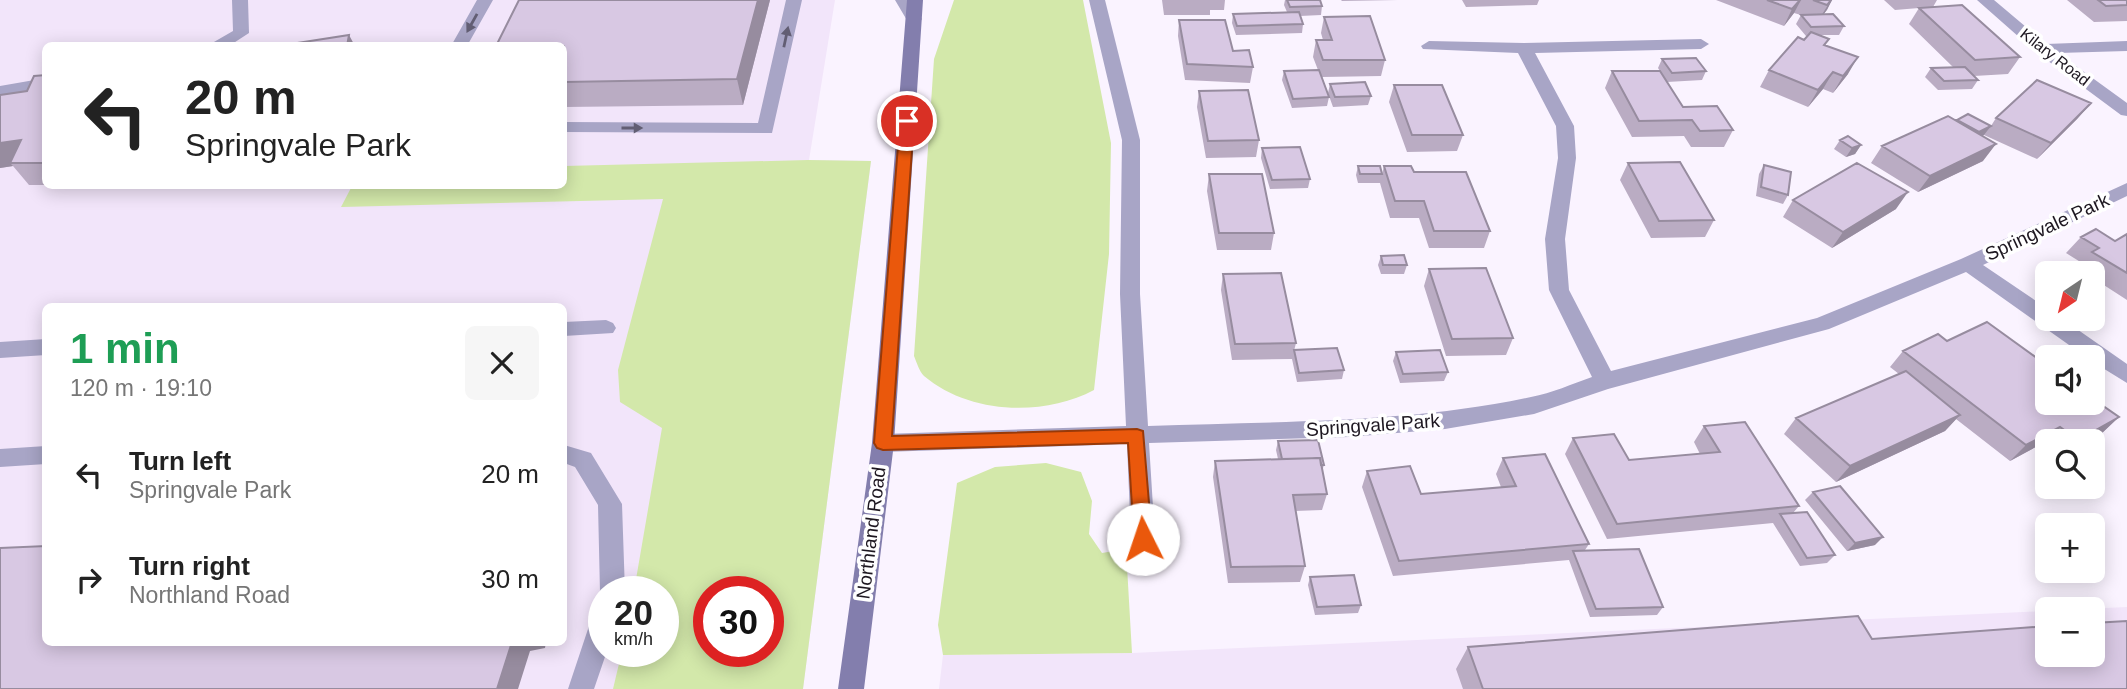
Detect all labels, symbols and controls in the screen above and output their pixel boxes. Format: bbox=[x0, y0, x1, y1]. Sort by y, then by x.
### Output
one-way arrow bbox=[466, 13, 478, 33]
street label: Kilary Road bbox=[2017, 25, 2093, 89]
one-way arrow bbox=[781, 26, 792, 48]
icon: left bbox=[70, 70, 161, 161]
text: 20 m bbox=[185, 70, 297, 124]
pin bbox=[877, 91, 937, 151]
icon: arrive bbox=[888, 102, 926, 140]
one-way arrow bbox=[621, 122, 643, 134]
text: Springvale Park bbox=[185, 127, 411, 163]
street label: Springvale Park bbox=[1982, 189, 2113, 265]
north arrow bbox=[2035, 261, 2105, 331]
map controls bbox=[2035, 261, 2105, 667]
text: 1 min bbox=[70, 325, 180, 372]
button: close bbox=[465, 326, 539, 400]
button: sound bbox=[2035, 345, 2105, 415]
text: 120 m · 19:10 bbox=[70, 375, 212, 401]
street label: Springvale Park bbox=[1305, 410, 1441, 440]
button: search bbox=[2035, 429, 2105, 499]
text: Turn left bbox=[129, 446, 231, 476]
icon: left bbox=[70, 456, 108, 494]
text: 20 m bbox=[481, 459, 539, 489]
street label: Northland Road bbox=[852, 466, 890, 600]
text: Springvale Park bbox=[129, 477, 291, 503]
position arrow bbox=[1106, 502, 1180, 576]
button: + bbox=[2035, 513, 2105, 583]
text: Turn right bbox=[129, 551, 250, 581]
icon: right bbox=[70, 561, 108, 599]
text: 30 m bbox=[481, 564, 539, 594]
speed limit sign: 30 bbox=[693, 576, 784, 667]
text: Northland Road bbox=[129, 582, 290, 608]
text: 20 bbox=[614, 593, 653, 632]
button: − bbox=[2035, 597, 2105, 667]
text: km/h bbox=[614, 629, 653, 649]

